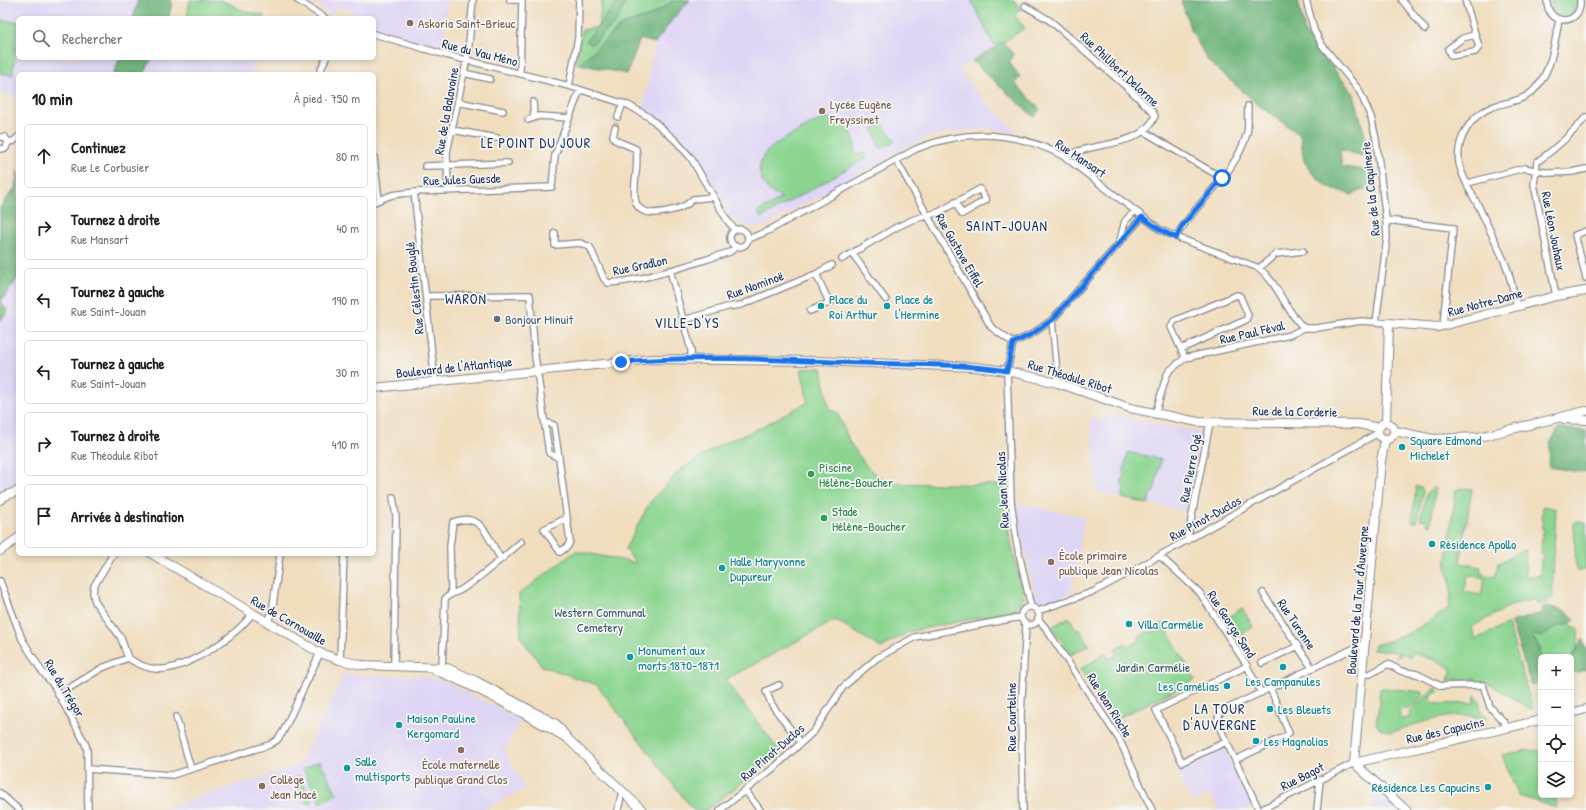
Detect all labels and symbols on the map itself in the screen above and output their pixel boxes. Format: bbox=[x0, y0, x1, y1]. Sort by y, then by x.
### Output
place label: Askoria Saint-Brieuc bbox=[418, 14, 516, 32]
marker: Askoria Saint-Brieuc bbox=[405, 18, 415, 28]
street label: Rue Philibert Delorme bbox=[1076, 28, 1164, 110]
street label: Rue du Vau Méno bbox=[440, 34, 520, 70]
street label: Rue de la Balavoine bbox=[429, 66, 463, 156]
place label: Lycée Eugène Freyssinet bbox=[829, 95, 892, 128]
marker: Lycée Eugène Freyssinet bbox=[817, 106, 827, 116]
district label: LE POINT DU JOUR bbox=[481, 133, 591, 152]
street label: Rue Mansart bbox=[1052, 134, 1110, 182]
street label: Rue de la Caquinerie bbox=[1356, 141, 1384, 237]
street label: Rue Jules Guesde bbox=[423, 169, 501, 189]
route start bbox=[1213, 169, 1231, 187]
street label: Rue Léon Jouhaux bbox=[1538, 190, 1571, 272]
street label: Rue Gustave Eiffel bbox=[932, 210, 989, 291]
district label: SAINT-JOUAN bbox=[966, 216, 1048, 235]
street label: Rue Célestin Bouglé bbox=[400, 241, 428, 335]
street label: Rue Gradlon bbox=[611, 250, 669, 280]
street label: Rue Nominoë bbox=[724, 266, 786, 304]
street label: Rue Notre-Dame bbox=[1446, 283, 1524, 321]
district label: WARON bbox=[445, 289, 487, 308]
place label: Place du Roi Arthur bbox=[829, 290, 878, 323]
place label: Place de l'Hermine bbox=[895, 290, 940, 323]
marker: Place du Roi Arthur bbox=[816, 301, 826, 311]
marker: Place de l'Hermine bbox=[882, 301, 892, 311]
place label: Bonjour Minuit bbox=[505, 310, 574, 328]
district label: VILLE-D'YS bbox=[655, 313, 719, 332]
marker: Bonjour Minuit bbox=[492, 314, 502, 324]
street label: Rue Paul Féval bbox=[1218, 316, 1287, 348]
street label: Boulevard de l'Atlantique bbox=[395, 352, 513, 382]
route end bbox=[612, 353, 630, 371]
street label: Rue Théodule Ribot bbox=[1026, 355, 1115, 397]
street label: Rue de la Corderie bbox=[1252, 401, 1338, 421]
place label: Square Edmond Michelet bbox=[1410, 431, 1481, 464]
street label: Rue Pierre Ogé bbox=[1174, 432, 1206, 504]
marker: Square Edmond Michelet bbox=[1397, 442, 1407, 452]
street label: Rue Jean Nicolas bbox=[991, 451, 1013, 529]
place label: Piscine Hélène-Boucher bbox=[819, 458, 893, 491]
marker: Piscine Hélène-Boucher bbox=[806, 469, 816, 479]
street label: Rue Pinot-Duclos bbox=[1166, 491, 1244, 545]
place label: Stade Hélène-Boucher bbox=[832, 502, 906, 535]
marker: Stade Hélène-Boucher bbox=[819, 513, 829, 523]
street label: Boulevard de la Tour d'Auvergne bbox=[1342, 525, 1372, 675]
place label: Résidence Apollo bbox=[1440, 535, 1516, 553]
marker: Résidence Apollo bbox=[1427, 539, 1437, 549]
place label: École primaire publique Jean Nicolas bbox=[1059, 546, 1159, 579]
place label: Halle Maryvonne Dupureur bbox=[730, 552, 806, 585]
marker: École primaire publique Jean Nicolas bbox=[1046, 557, 1056, 567]
marker: Halle Maryvonne Dupureur bbox=[717, 563, 727, 573]
street label: Rue George Sand bbox=[1204, 587, 1260, 661]
street label: Rue de Cornouaille bbox=[248, 591, 330, 649]
street label: Rue Turenne bbox=[1273, 595, 1321, 653]
park label: Western Communal Cemetery bbox=[554, 603, 646, 636]
place label: Villa Carmélie bbox=[1137, 615, 1204, 633]
marker: Villa Carmélie bbox=[1124, 619, 1134, 629]
place label: Monument aux morts 1870-1871 bbox=[638, 641, 719, 674]
marker: Monument aux morts 1870-1871 bbox=[625, 652, 635, 662]
street label: Rue du Trégor bbox=[41, 656, 89, 720]
park label: Jardin Carmélie bbox=[1116, 658, 1190, 676]
marker: Les Campanules bbox=[1278, 662, 1288, 672]
street label: Rue Jean Rioche bbox=[1083, 669, 1137, 741]
place label: Les Campanules bbox=[1246, 672, 1320, 690]
place label: Les Camélias bbox=[1158, 677, 1219, 695]
marker: Les Camélias bbox=[1222, 681, 1232, 691]
street label: Rue Courteline bbox=[1002, 683, 1020, 751]
district label: LA TOUR D'AUVERGNE bbox=[1183, 699, 1257, 734]
place label: Les Bleuets bbox=[1278, 700, 1331, 718]
marker: Les Bleuets bbox=[1265, 704, 1275, 714]
place label: Maison Pauline Kergomard bbox=[407, 709, 476, 742]
street label: Rue des Capucins bbox=[1404, 712, 1486, 748]
street label: Rue Pinot-Duclos bbox=[736, 719, 808, 785]
marker: Maison Pauline Kergomard bbox=[394, 720, 404, 730]
place label: Les Magnolias bbox=[1264, 732, 1328, 750]
marker: Les Magnolias bbox=[1251, 736, 1261, 746]
marker: École maternelle publique Grand Clos bbox=[456, 745, 466, 755]
place label: Salle multisports bbox=[355, 752, 410, 785]
place label: École maternelle publique Grand Clos bbox=[415, 755, 507, 788]
street label: Rue Bagot bbox=[1277, 757, 1327, 795]
marker: Salle multisports bbox=[342, 763, 352, 773]
place label: Collège Jean Macé bbox=[270, 770, 317, 803]
place label: Résidence Les Capucins bbox=[1372, 778, 1480, 796]
marker: Collège Jean Macé bbox=[257, 781, 267, 791]
marker: Résidence Les Capucins bbox=[1483, 782, 1493, 792]

